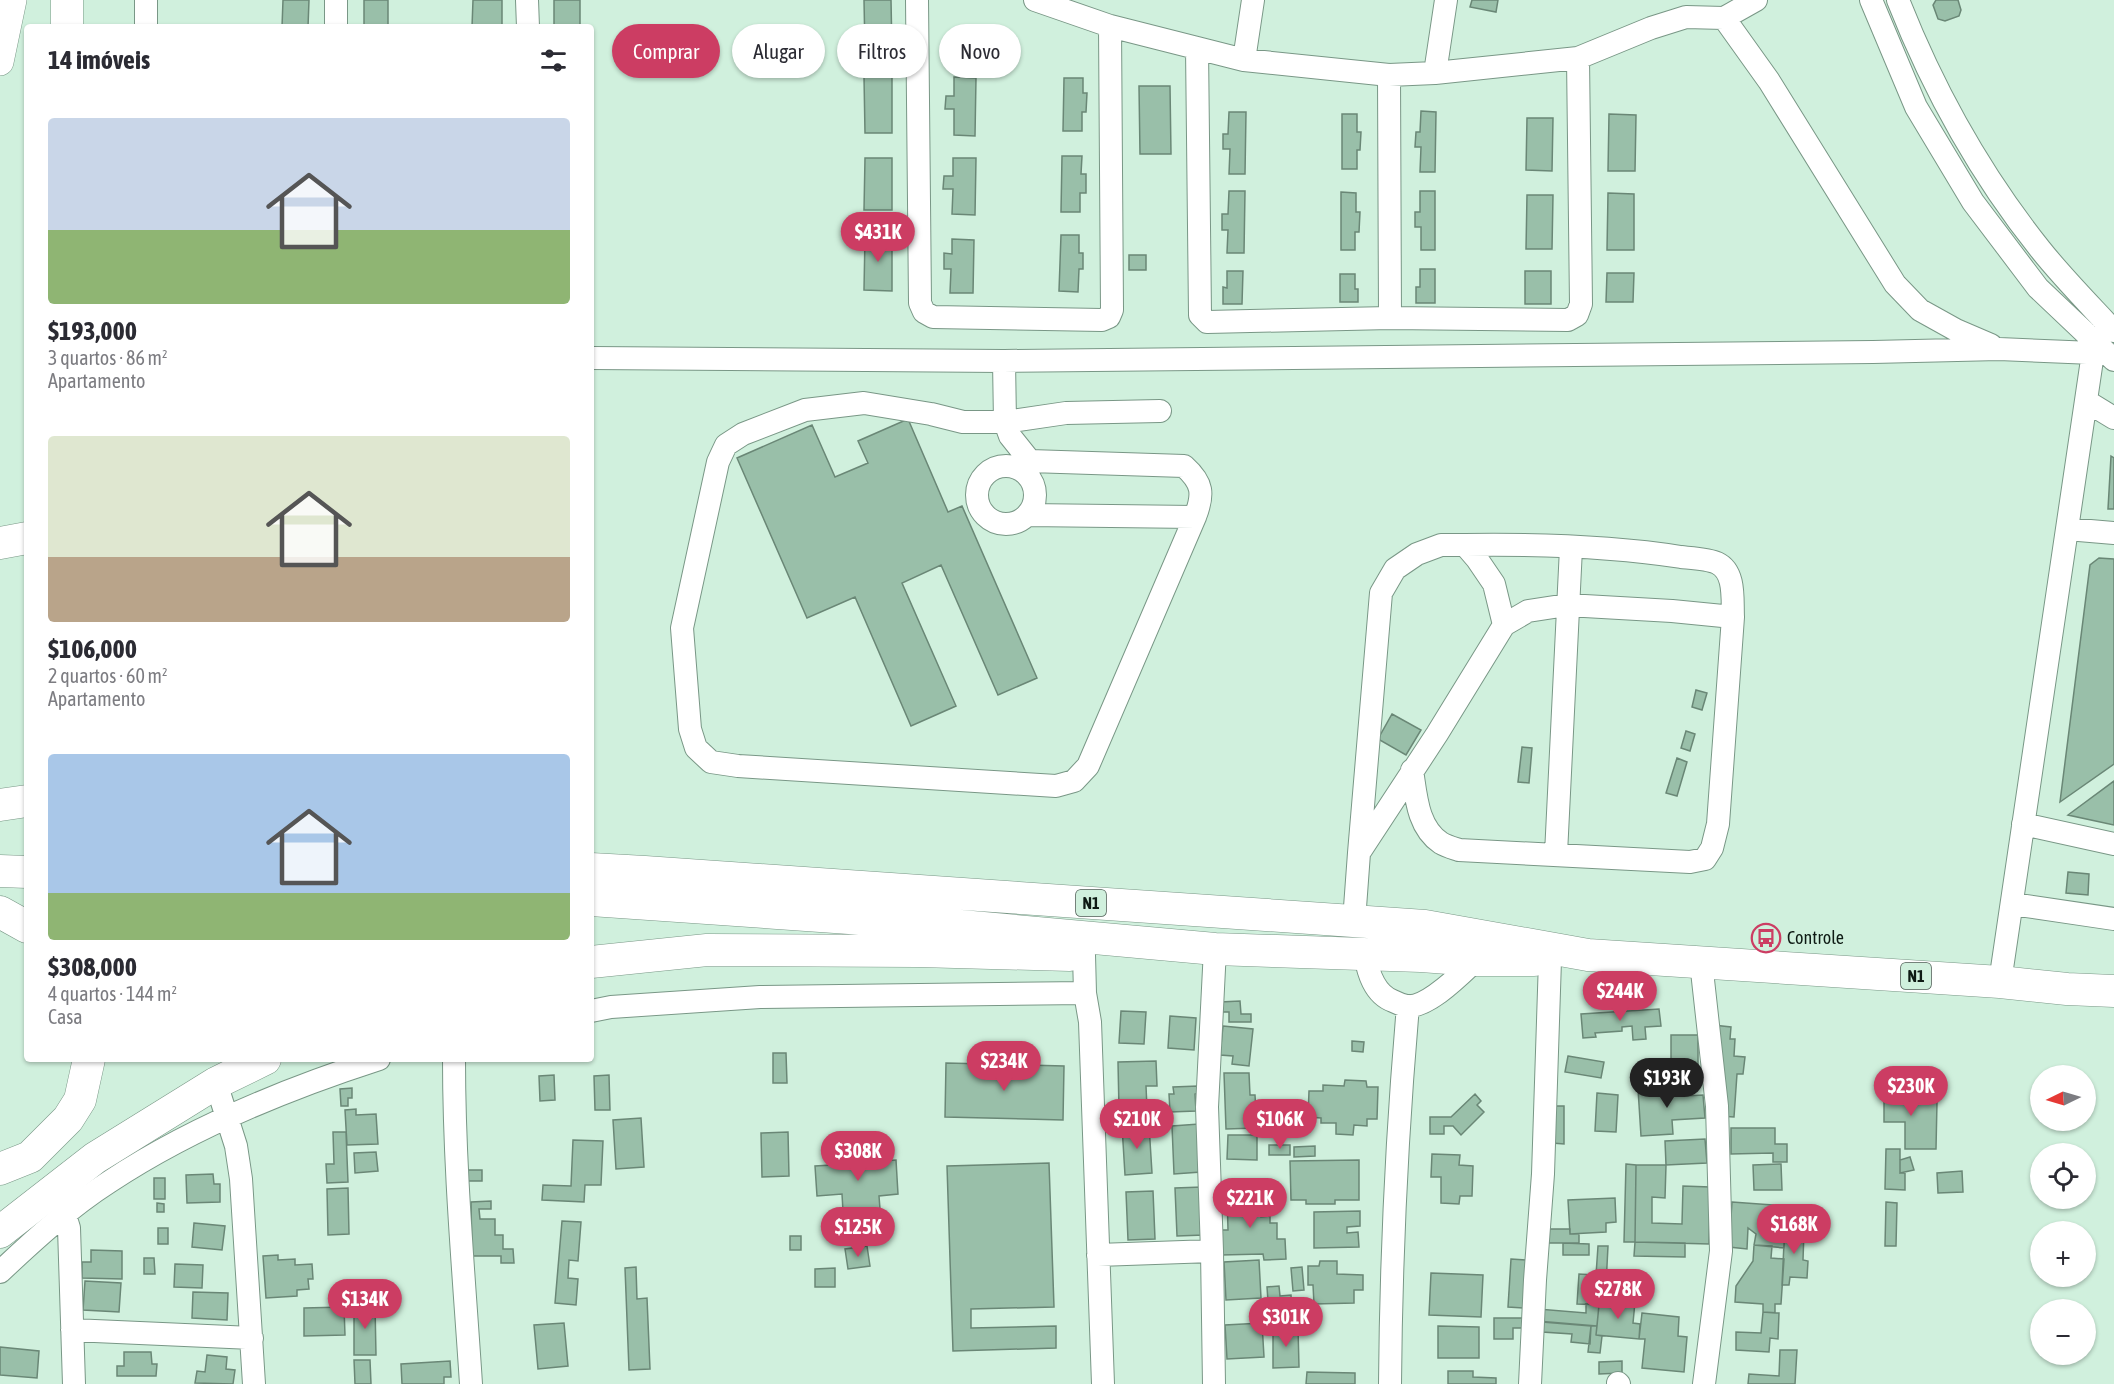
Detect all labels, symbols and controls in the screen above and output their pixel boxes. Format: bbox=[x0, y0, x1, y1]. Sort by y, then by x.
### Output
chip: Comprar bbox=[612, 24, 720, 78]
chip: Alugar bbox=[732, 24, 825, 78]
chip: Filtros bbox=[837, 24, 927, 78]
chip: Novo bbox=[939, 24, 1021, 78]
icon: filters bbox=[537, 44, 570, 77]
text: 14 imóveis bbox=[48, 45, 150, 75]
icon: home bbox=[255, 157, 363, 265]
pin: $431K bbox=[836, 212, 920, 263]
text: $431K bbox=[855, 220, 901, 243]
text: $193,000 bbox=[48, 316, 137, 346]
text: 3 quartos · 86 m² bbox=[48, 346, 168, 369]
text: Apartamento bbox=[48, 369, 145, 392]
icon: home bbox=[255, 475, 363, 583]
text: $106,000 bbox=[48, 634, 137, 664]
text: 2 quartos · 60 m² bbox=[48, 664, 168, 687]
text: Apartamento bbox=[48, 687, 145, 710]
icon: home bbox=[255, 793, 363, 901]
road number: N1 bbox=[1076, 890, 1106, 916]
bus stop icon: Controle bbox=[1750, 922, 1782, 954]
place label: Controle bbox=[1787, 927, 1844, 948]
text: $308,000 bbox=[48, 952, 137, 982]
road number: N1 bbox=[1901, 963, 1931, 989]
pin: $244K bbox=[1578, 971, 1662, 1022]
text: $244K bbox=[1597, 979, 1643, 1002]
text: 4 quartos · 144 m² bbox=[48, 982, 177, 1005]
text: Casa bbox=[48, 1005, 83, 1028]
pin: $234K bbox=[962, 1041, 1046, 1092]
text: $234K bbox=[981, 1049, 1027, 1072]
pin: $193K bbox=[1625, 1058, 1709, 1109]
north arrow bbox=[2030, 1065, 2096, 1131]
map controls bbox=[2030, 1065, 2096, 1365]
text: $193K bbox=[1644, 1066, 1690, 1089]
pin: $230K bbox=[1869, 1066, 1953, 1117]
text: $230K bbox=[1888, 1074, 1934, 1097]
pin: $210K bbox=[1095, 1099, 1179, 1150]
pin: $106K bbox=[1238, 1099, 1322, 1150]
text: $210K bbox=[1114, 1107, 1160, 1130]
text: $106K bbox=[1257, 1107, 1303, 1130]
pin: $308K bbox=[816, 1131, 900, 1182]
text: $308K bbox=[835, 1139, 881, 1162]
button: locate bbox=[2030, 1143, 2096, 1209]
pin: $221K bbox=[1208, 1178, 1292, 1229]
text: $221K bbox=[1227, 1186, 1273, 1209]
pin: $168K bbox=[1752, 1204, 1836, 1255]
pin: $125K bbox=[816, 1207, 900, 1258]
text: $168K bbox=[1771, 1212, 1817, 1235]
text: $125K bbox=[835, 1215, 881, 1238]
button: + bbox=[2030, 1221, 2096, 1287]
pin: $278K bbox=[1576, 1269, 1660, 1320]
text: $278K bbox=[1595, 1277, 1641, 1300]
pin: $134K bbox=[323, 1279, 407, 1330]
text: $134K bbox=[342, 1287, 388, 1310]
pin: $301K bbox=[1244, 1297, 1328, 1348]
button: − bbox=[2030, 1299, 2096, 1365]
text: $301K bbox=[1263, 1305, 1309, 1328]

